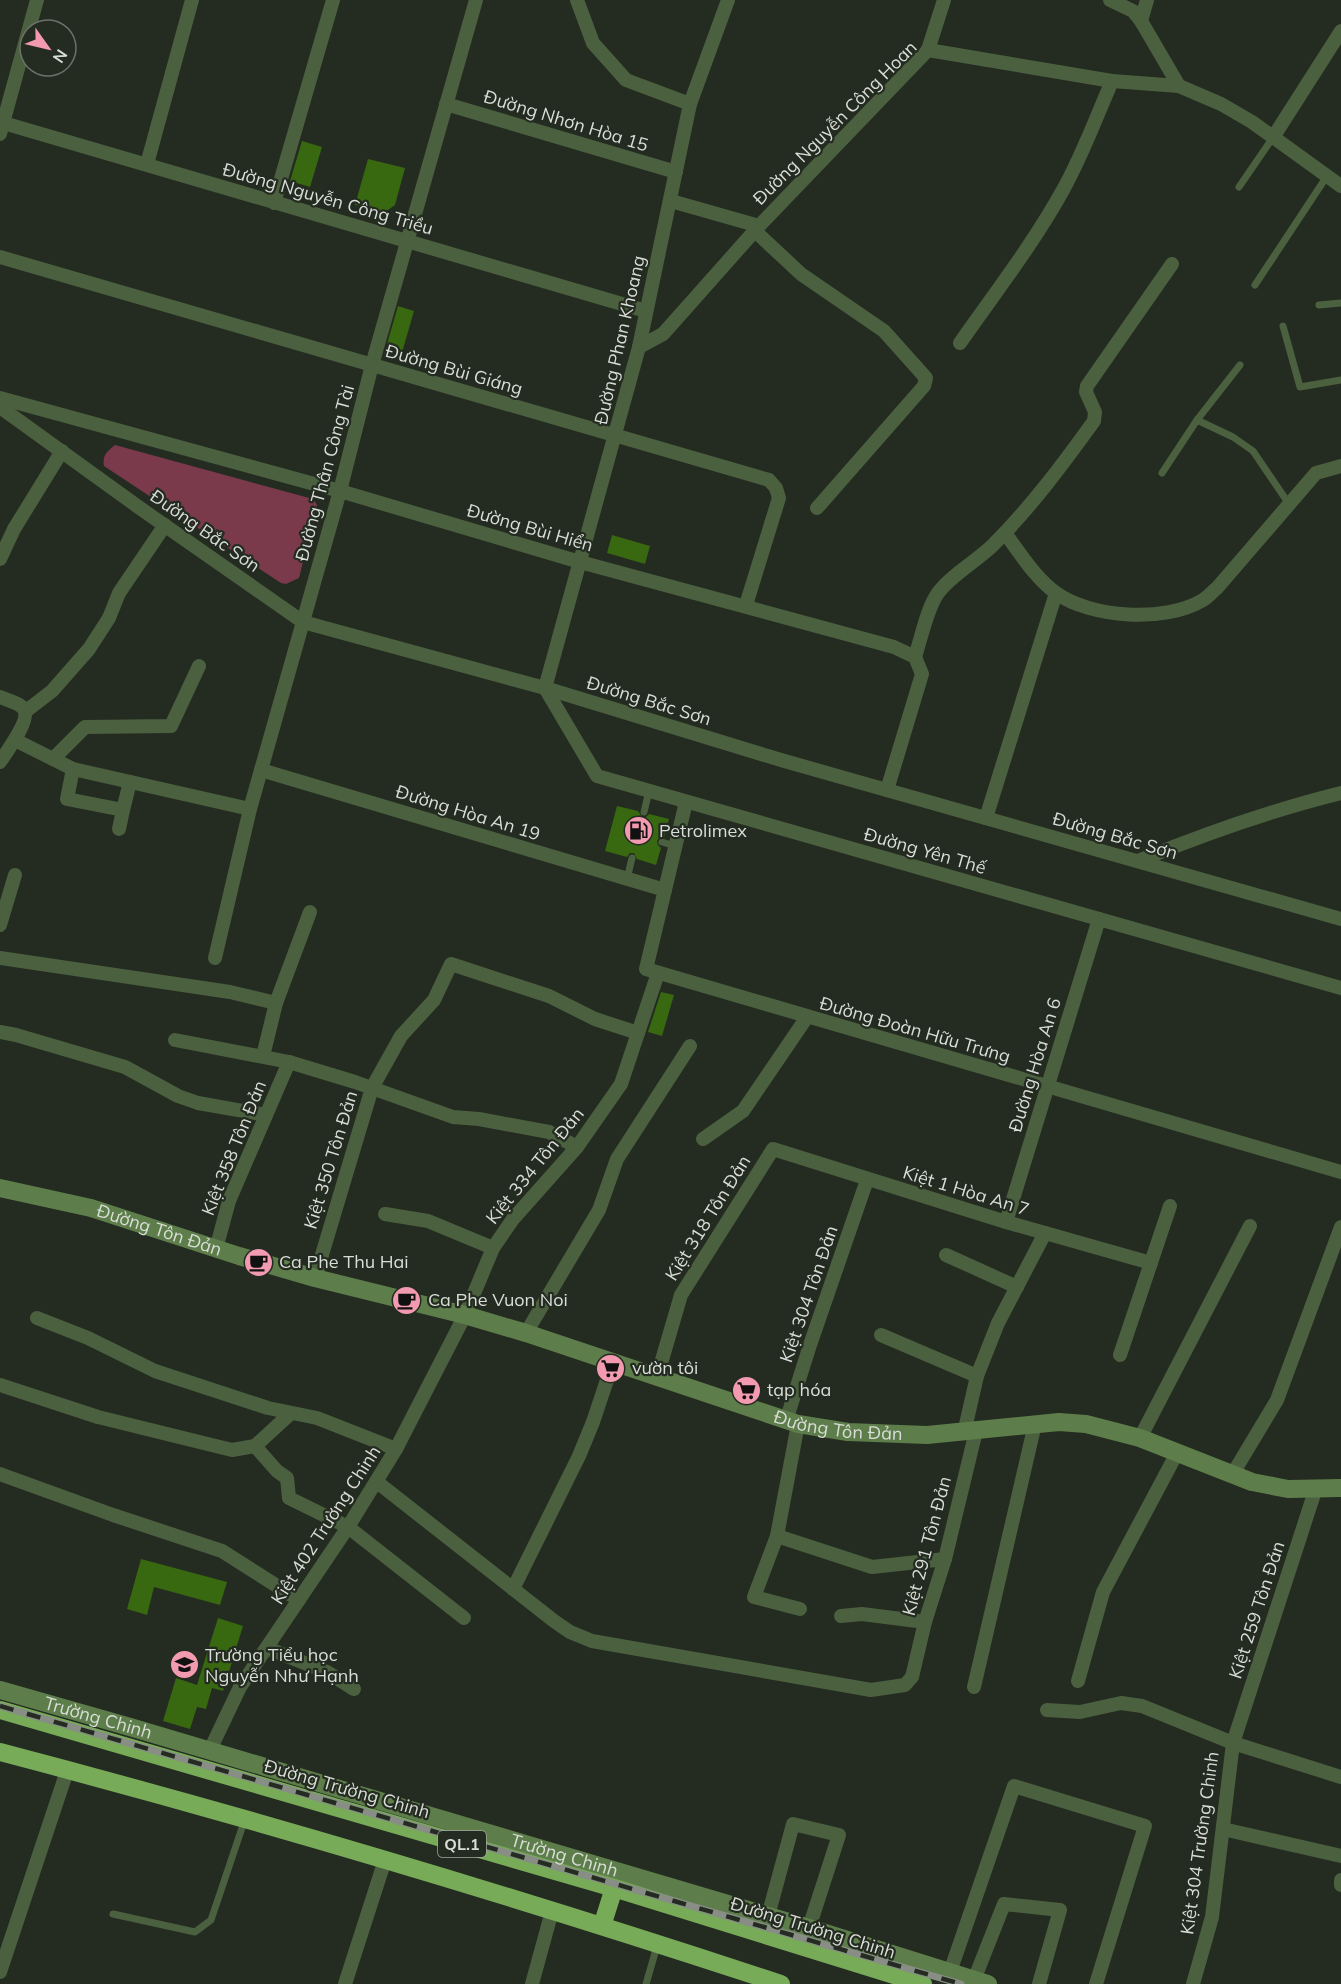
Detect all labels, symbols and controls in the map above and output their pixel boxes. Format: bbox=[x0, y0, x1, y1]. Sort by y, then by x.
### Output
north arrow bbox=[18, 18, 78, 78]
street label: Đường Nguyễn Công Hoan bbox=[748, 36, 922, 210]
text: N bbox=[49, 46, 72, 67]
street label: Đường Nhơn Hòa 15 bbox=[481, 85, 651, 157]
street label: Đường Nguyễn Công Triều bbox=[220, 157, 436, 240]
street label: Đường Phan Khoang bbox=[589, 253, 650, 427]
street label: Đường Bùi Giáng bbox=[383, 339, 525, 400]
street label: Đường Thân Công Tài bbox=[290, 382, 359, 564]
street label: Đường Bắc Sơn bbox=[146, 484, 265, 577]
street label: Đường Bùi Hiển bbox=[464, 499, 596, 557]
street label: Đường Bắc Sơn bbox=[584, 671, 714, 730]
street label: Đường Hòa An 19 bbox=[393, 780, 543, 845]
street label: Đường Bắc Sơn bbox=[1050, 807, 1180, 864]
fuel station icon: Petrolimex bbox=[622, 815, 654, 847]
place label: Petrolimex bbox=[659, 819, 747, 842]
street label: Đường Yên Thế bbox=[861, 822, 989, 879]
street label: Đường Đoàn Hữu Trưng bbox=[817, 991, 1013, 1068]
street label: Đường Hòa An 6 bbox=[1003, 995, 1066, 1135]
street label: Kiệt 358 Tôn Đản bbox=[196, 1077, 271, 1219]
street label: Kiệt 350 Tôn Đản bbox=[299, 1088, 362, 1232]
street label: Kiệt 334 Tôn Đản bbox=[481, 1103, 589, 1229]
street label: Kiệt 318 Tôn Đản bbox=[660, 1151, 755, 1285]
street label: Kiệt 1 Hòa An 7 bbox=[900, 1160, 1032, 1221]
street label: Đường Tôn Đản bbox=[94, 1199, 225, 1261]
street label: Kiệt 304 Tôn Đản bbox=[774, 1222, 843, 1365]
cafe icon: Ca Phe Thu Hai bbox=[242, 1246, 274, 1278]
place label: Ca Phe Thu Hai bbox=[279, 1250, 409, 1273]
cafe icon: Ca Phe Vuon Noi bbox=[391, 1284, 423, 1316]
place label: Ca Phe Vuon Noi bbox=[428, 1288, 568, 1311]
supermarket icon: vườn tôi bbox=[595, 1352, 627, 1384]
place label: vườn tôi bbox=[632, 1356, 698, 1379]
supermarket icon: tạp hóa bbox=[730, 1374, 762, 1406]
place label: tạp hóa bbox=[767, 1378, 831, 1401]
street label: Đường Tôn Đản bbox=[771, 1405, 903, 1445]
street label: Kiệt 402 Trường Chinh bbox=[266, 1441, 386, 1608]
street label: Kiệt 291 Tôn Đản bbox=[897, 1474, 956, 1618]
street label: Kiệt 259 Tôn Đản bbox=[1223, 1538, 1290, 1682]
place label: Trường Tiểu học Nguyễn Như Hạnh bbox=[205, 1643, 359, 1687]
school or university icon: Trường Tiểu học Nguyễn Như Hạnh bbox=[168, 1649, 200, 1681]
street label: Trường Chinh bbox=[42, 1691, 155, 1744]
street label: Kiệt 304 Trường Chinh bbox=[1175, 1750, 1224, 1936]
street label: Đường Trường Chinh bbox=[262, 1754, 433, 1823]
street label: Trường Chinh bbox=[508, 1828, 621, 1882]
road number: QL.1 bbox=[438, 1831, 486, 1857]
street label: Đường Trường Chinh bbox=[728, 1891, 898, 1964]

